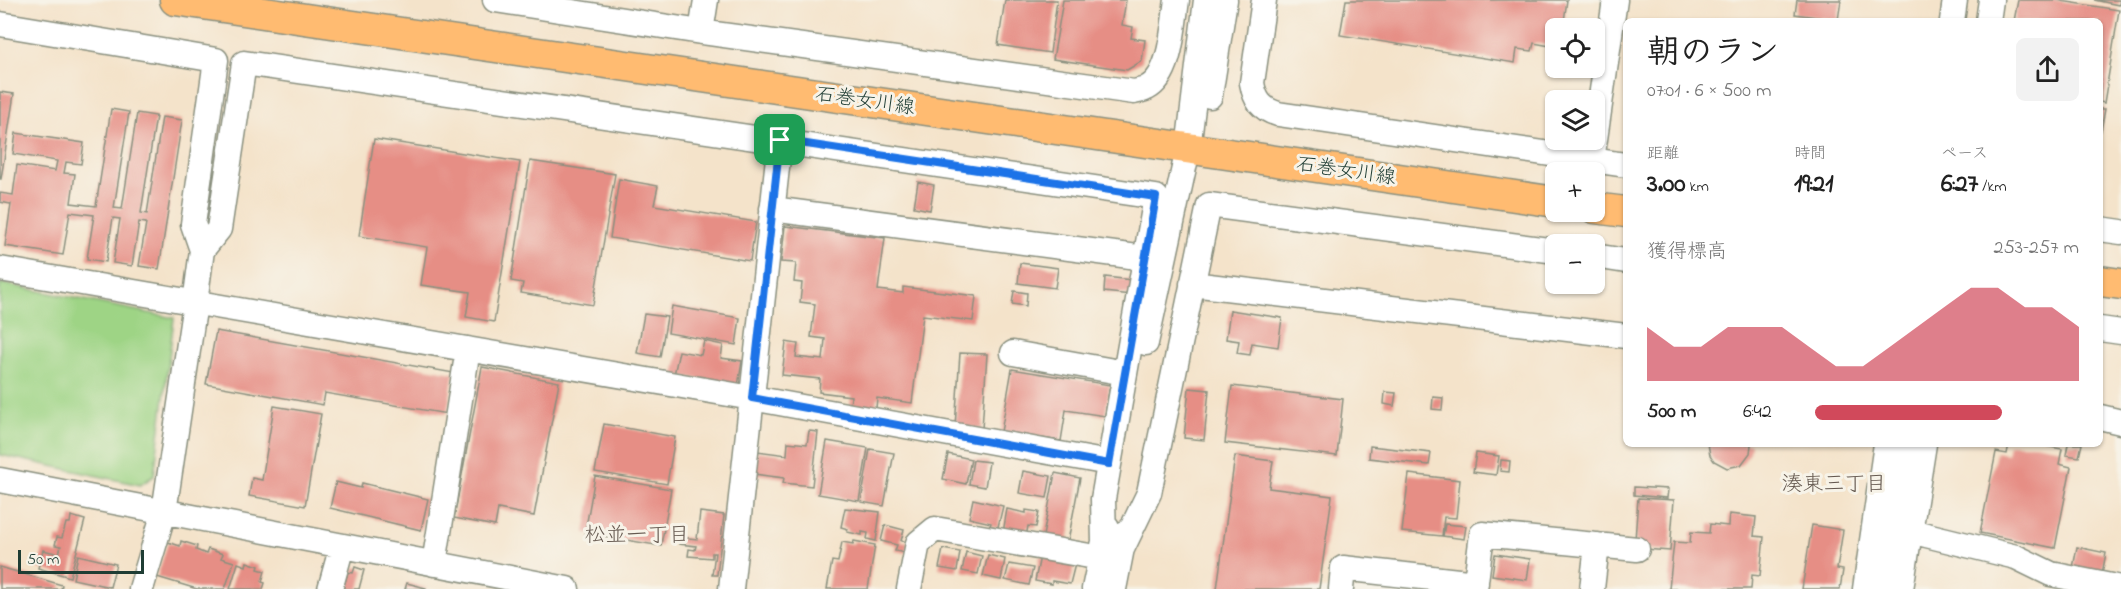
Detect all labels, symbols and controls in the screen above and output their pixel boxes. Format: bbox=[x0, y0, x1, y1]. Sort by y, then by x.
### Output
map controls bbox=[1545, 18, 1605, 294]
button: locate bbox=[1545, 18, 1605, 78]
text: 朝のラン bbox=[1647, 30, 1779, 78]
button: share bbox=[2016, 38, 2079, 101]
text: 07:01 · 6 × 500 m bbox=[1647, 77, 1771, 106]
street label: 石巻女川線 bbox=[813, 81, 917, 123]
button: layers bbox=[1545, 90, 1605, 150]
pin bbox=[754, 114, 805, 165]
icon: arrive bbox=[763, 123, 796, 156]
text: 距離 bbox=[1647, 142, 1679, 166]
text: 時間 bbox=[1794, 142, 1826, 166]
text: ペース bbox=[1941, 142, 1988, 166]
street label: 石巻女川線 bbox=[1294, 151, 1398, 193]
button: + bbox=[1545, 162, 1605, 222]
text: 3.00 bbox=[1647, 166, 1686, 204]
text: 19:21 bbox=[1794, 166, 1834, 204]
text: 6:27 bbox=[1941, 166, 1978, 204]
text: km bbox=[1686, 175, 1709, 199]
text: /km bbox=[1978, 175, 2007, 199]
button: − bbox=[1545, 234, 1605, 294]
text: 253–257 m bbox=[1993, 234, 2079, 263]
text: 獲得標高 bbox=[1647, 238, 1727, 267]
text: 500 m bbox=[1647, 398, 1696, 427]
text: 6:42 bbox=[1743, 398, 1772, 427]
district label: 湊東三丁目 bbox=[1782, 470, 1887, 500]
district label: 松並一丁目 bbox=[585, 521, 690, 551]
scale bar bbox=[18, 547, 144, 574]
text: 50 m bbox=[27, 548, 59, 572]

